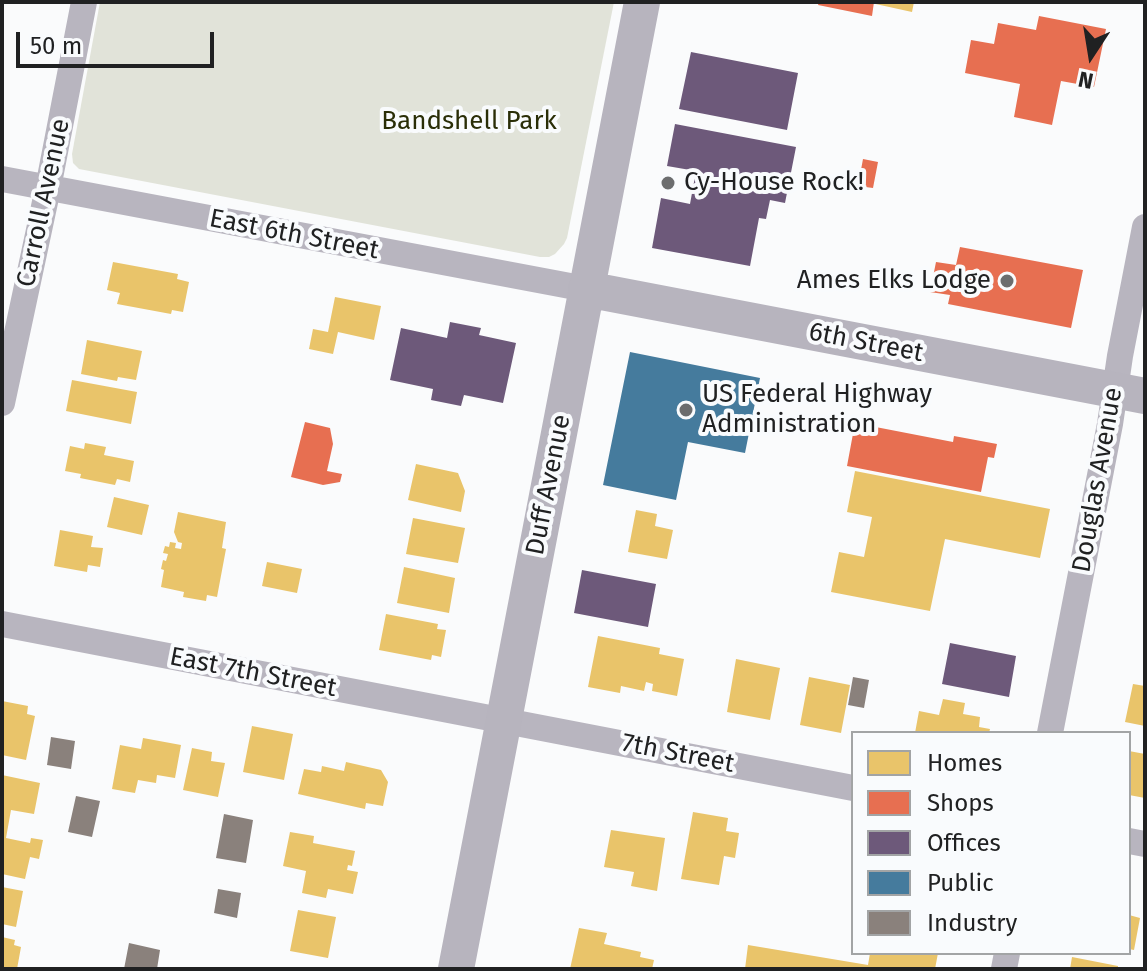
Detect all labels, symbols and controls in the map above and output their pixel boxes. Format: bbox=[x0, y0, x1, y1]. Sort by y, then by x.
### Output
scale bar bbox=[20, 16, 218, 66]
north arrow bbox=[1051, 16, 1131, 96]
text: 50 m bbox=[30, 32, 82, 60]
text: N bbox=[1076, 65, 1096, 95]
park label: Bandshell Park bbox=[381, 106, 557, 138]
street label: Carroll Avenue bbox=[11, 116, 77, 290]
place label: Cy-House Rock! bbox=[684, 167, 864, 199]
marker: Cy-House Rock! bbox=[659, 174, 677, 192]
street label: East 6th Street bbox=[207, 203, 381, 267]
place label: Ames Elks Lodge bbox=[797, 265, 991, 297]
marker: Ames Elks Lodge bbox=[998, 272, 1016, 290]
street label: 6th Street bbox=[806, 317, 926, 369]
place label: US Federal Highway Administration bbox=[702, 379, 932, 440]
street label: Douglas Avenue bbox=[1066, 385, 1130, 575]
marker: US Federal Highway Administration bbox=[677, 401, 695, 419]
street label: Duff Avenue bbox=[520, 412, 578, 558]
street label: East 7th Street bbox=[167, 642, 339, 704]
street label: 7th Street bbox=[619, 728, 737, 780]
legend bbox=[851, 731, 1131, 955]
text: Homes bbox=[927, 749, 1002, 777]
text: Shops bbox=[927, 789, 994, 817]
text: Offices bbox=[927, 829, 1001, 857]
text: Public bbox=[927, 869, 994, 897]
text: Industry bbox=[927, 909, 1017, 937]

